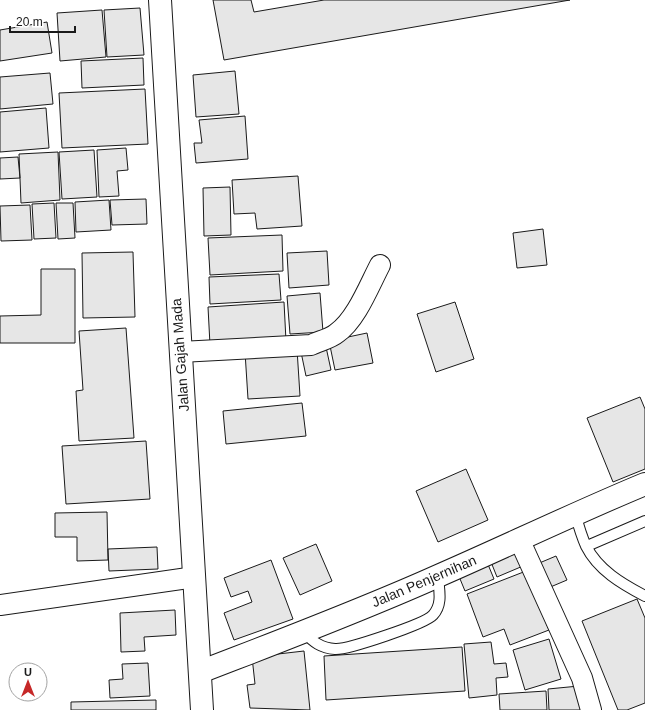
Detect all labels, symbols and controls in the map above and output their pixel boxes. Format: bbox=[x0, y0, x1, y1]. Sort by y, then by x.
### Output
scale bar bbox=[10, 8, 75, 34]
text: 20 m bbox=[16, 15, 43, 29]
street label: Jalan Gajah Mada bbox=[168, 298, 192, 412]
street label: Jalan Penjernihan bbox=[369, 552, 479, 610]
north arrow bbox=[8, 662, 48, 702]
text: U bbox=[24, 666, 32, 678]

